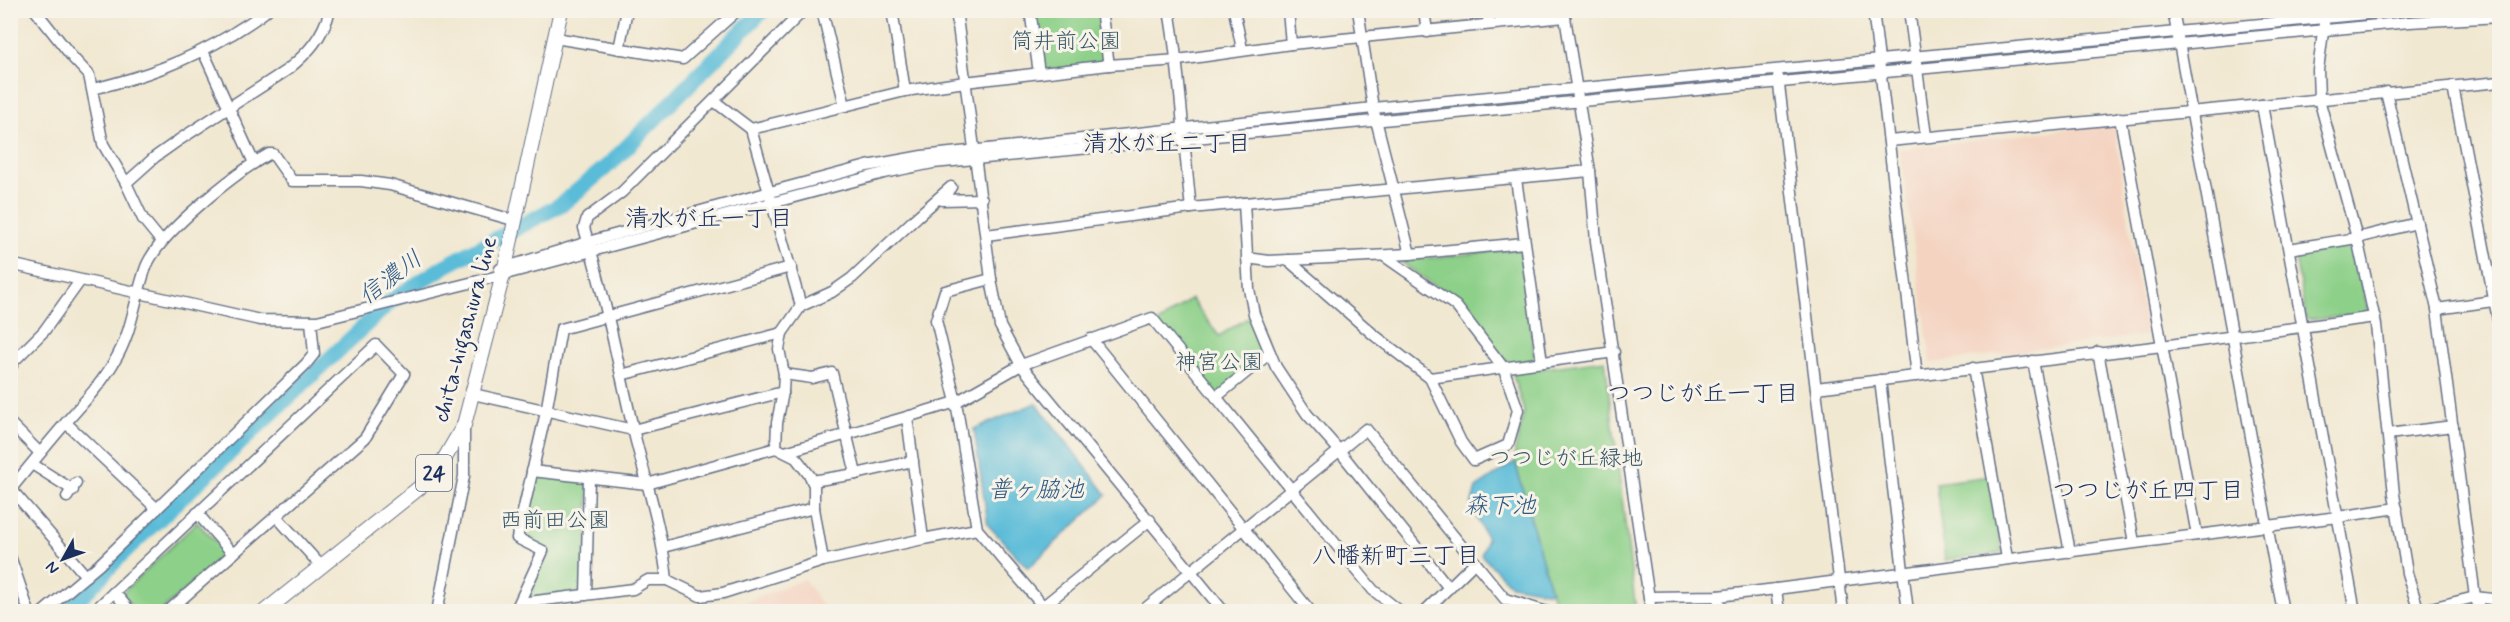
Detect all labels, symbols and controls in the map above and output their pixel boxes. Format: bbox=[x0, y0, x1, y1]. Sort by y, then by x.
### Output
park label: 筒井前公園 bbox=[1011, 28, 1121, 56]
district label: 清水が丘二丁目 bbox=[1083, 129, 1251, 160]
district label: 清水が丘一丁目 bbox=[625, 204, 793, 235]
street label: chita-higashiura line bbox=[428, 234, 507, 426]
water label: 信濃川 bbox=[353, 244, 429, 312]
park label: 神宮公園 bbox=[1175, 349, 1263, 377]
district label: つつじが丘一丁目 bbox=[1607, 379, 1799, 410]
park label: つつじが丘緑地 bbox=[1489, 445, 1643, 473]
road number: 24 bbox=[416, 455, 452, 491]
water label: 普ヶ脇池 bbox=[988, 475, 1085, 506]
district label: つつじが丘四丁目 bbox=[2052, 476, 2244, 507]
water label: 森下池 bbox=[1464, 491, 1537, 522]
park label: 西前田公園 bbox=[500, 507, 610, 535]
north arrow bbox=[33, 529, 93, 589]
district label: 八幡新町三丁目 bbox=[1312, 541, 1480, 572]
text: N bbox=[41, 557, 64, 579]

